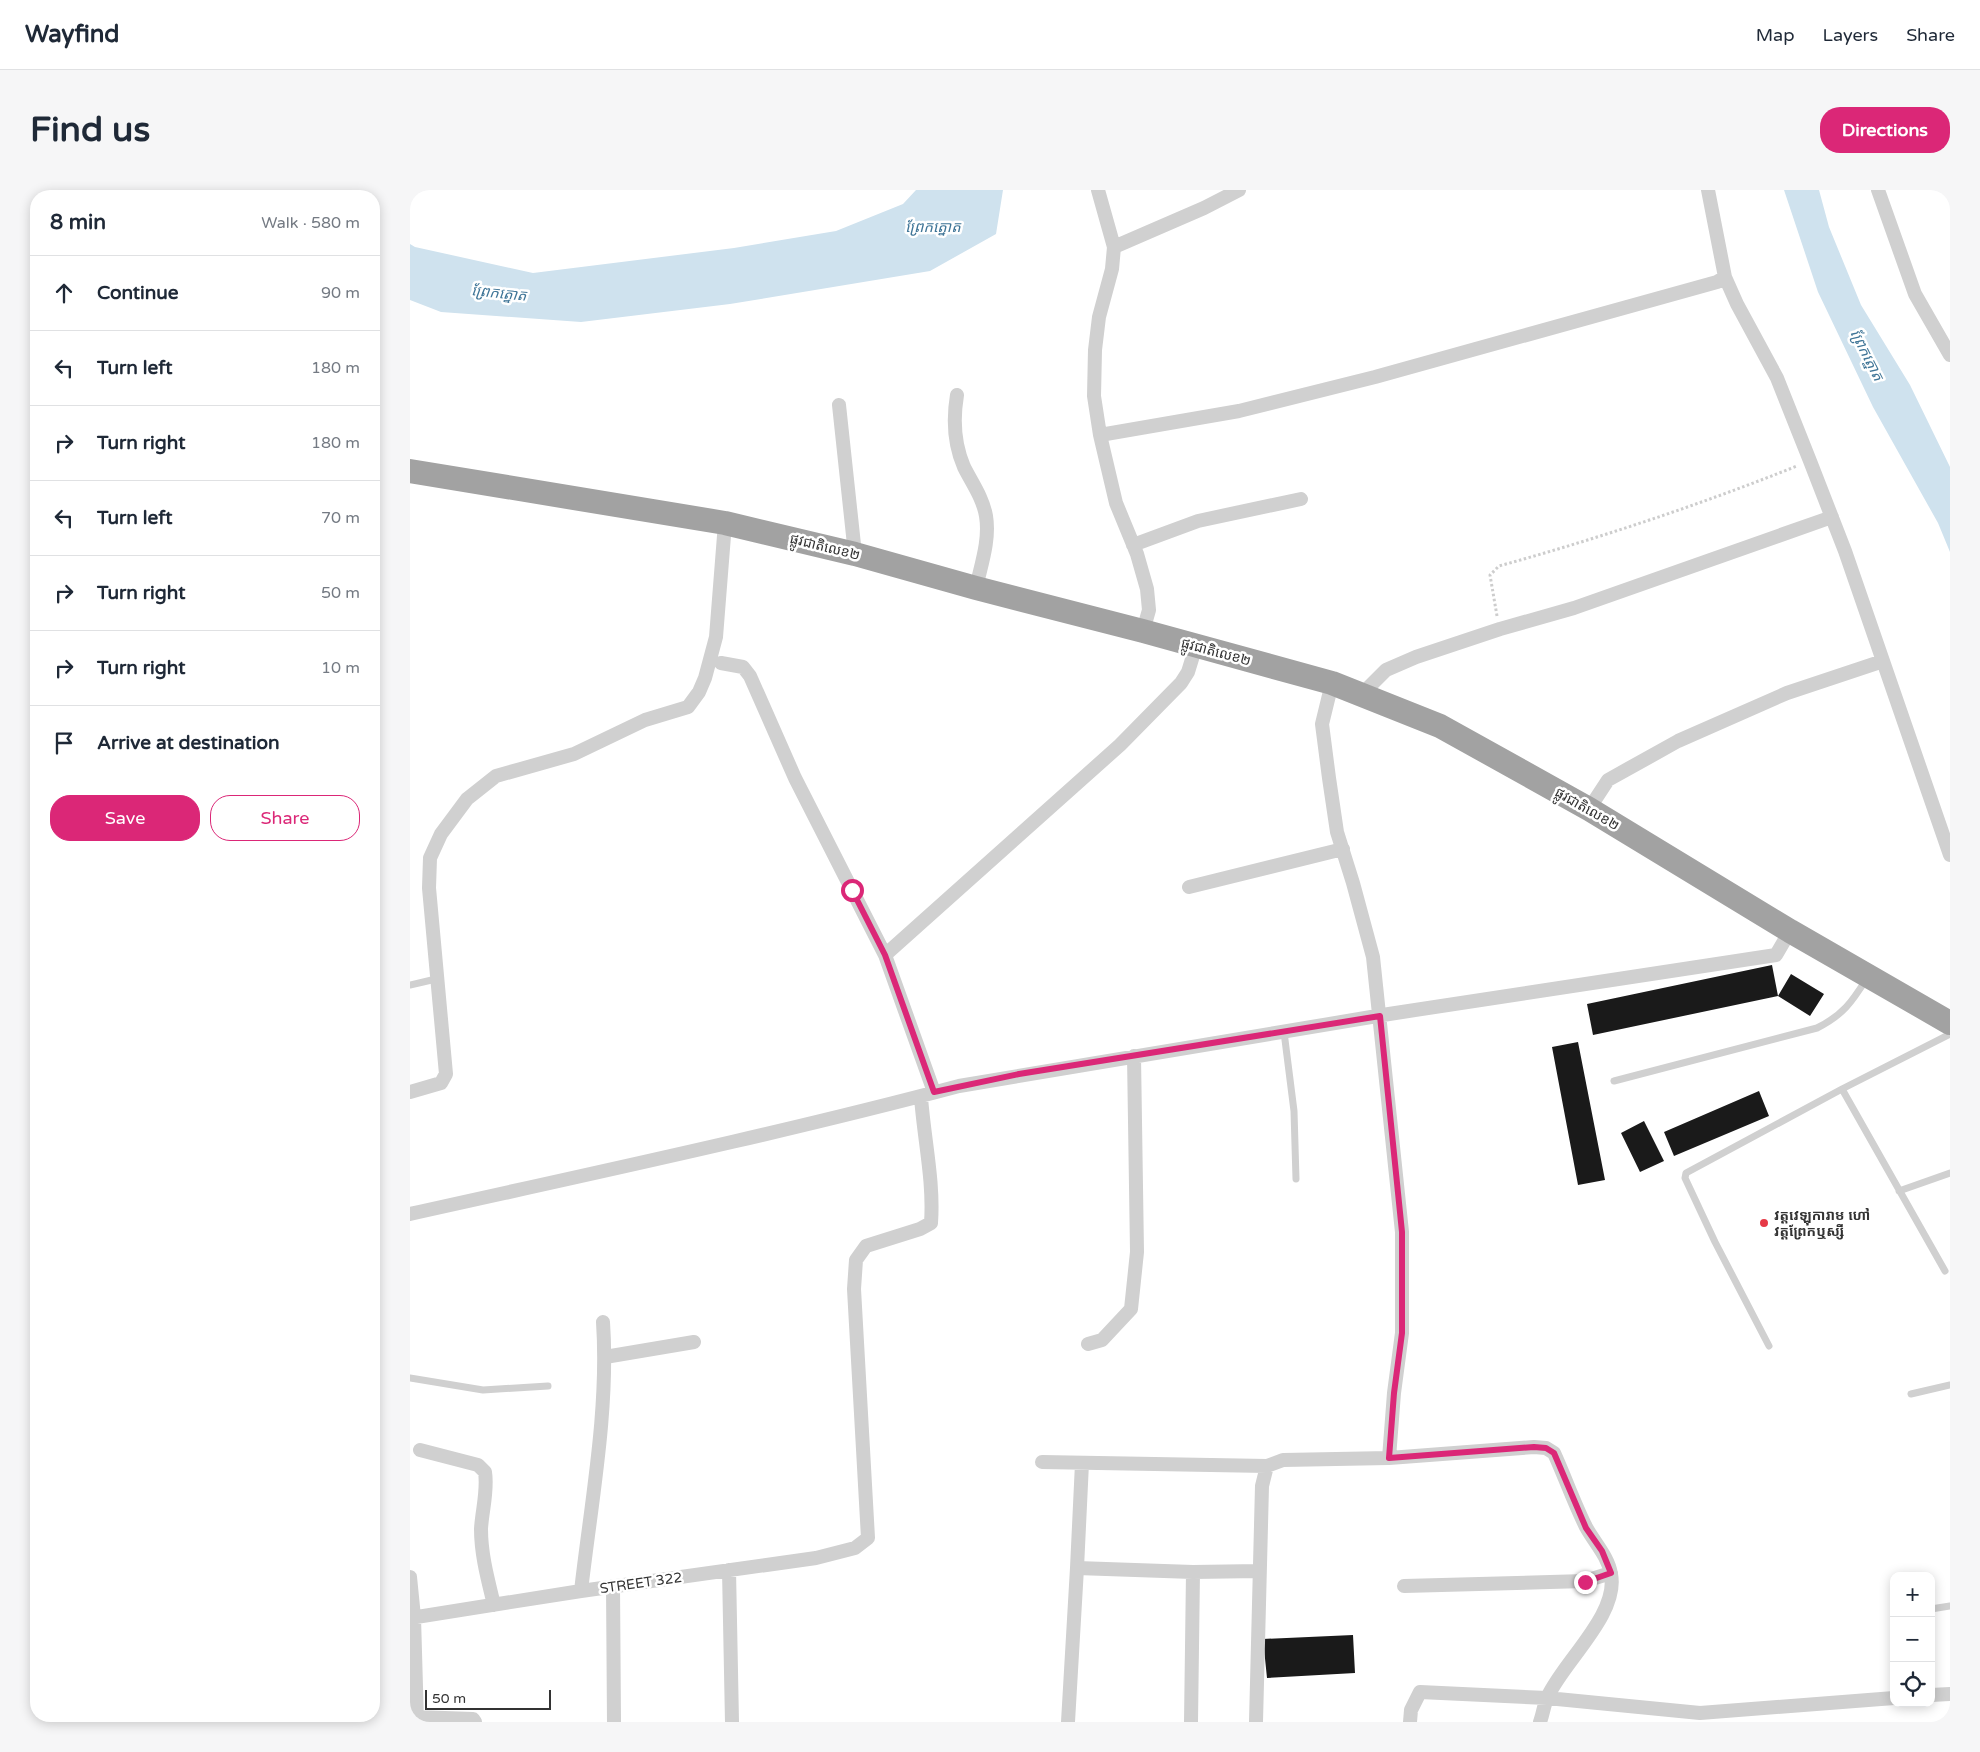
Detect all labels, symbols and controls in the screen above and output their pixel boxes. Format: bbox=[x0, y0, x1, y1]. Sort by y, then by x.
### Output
text: Wayfind bbox=[25, 20, 120, 49]
text: Map bbox=[1756, 24, 1795, 46]
text: Layers bbox=[1823, 24, 1878, 46]
text: Share bbox=[1906, 24, 1955, 46]
button: Directions bbox=[1820, 107, 1950, 153]
text: Find us bbox=[30, 109, 150, 151]
text: 8 min bbox=[50, 210, 106, 235]
text: Walk · 580 m bbox=[261, 213, 360, 233]
water label: ព្រែកត្នោត bbox=[905, 218, 962, 236]
icon: ahead bbox=[50, 279, 78, 307]
water label: ព្រែកត្នោត bbox=[470, 281, 529, 305]
text: Continue bbox=[97, 282, 179, 304]
text: 90 m bbox=[321, 283, 360, 303]
water label: ព្រែកត្នោត bbox=[1846, 326, 1888, 385]
icon: left bbox=[50, 354, 78, 382]
text: Turn left bbox=[97, 357, 173, 379]
text: 180 m bbox=[311, 358, 360, 378]
icon: right bbox=[50, 429, 78, 457]
text: Turn right bbox=[97, 432, 185, 454]
text: 180 m bbox=[311, 433, 360, 453]
icon: left bbox=[50, 504, 78, 532]
text: Turn left bbox=[97, 507, 173, 529]
text: 70 m bbox=[321, 508, 360, 528]
street label: ផ្លូវជាតិលេខ២ bbox=[787, 530, 862, 567]
icon: right bbox=[50, 579, 78, 607]
text: Turn right bbox=[97, 582, 185, 604]
text: 50 m bbox=[321, 583, 360, 603]
street label: ផ្លូវជាតិលេខ២ bbox=[1178, 635, 1253, 673]
icon: right bbox=[50, 654, 78, 682]
text: Turn right bbox=[97, 657, 185, 679]
text: 10 m bbox=[321, 658, 360, 678]
icon: arrive bbox=[50, 729, 78, 757]
text: Arrive at destination bbox=[97, 732, 280, 754]
street label: ផ្លូវជាតិលេខ២ bbox=[1550, 784, 1622, 837]
button: Save bbox=[50, 795, 200, 841]
button: Share bbox=[210, 795, 360, 841]
route start bbox=[841, 879, 864, 902]
place label: វត្តវេឡុការាម ហៅ វត្តព្រែកឬស្សី bbox=[1774, 1207, 1870, 1240]
marker: វត្តវេឡុការាម ហៅ វត្តព្រែកឬស្សី bbox=[1758, 1217, 1770, 1229]
street label: STREET 322 bbox=[599, 1569, 683, 1597]
route end bbox=[1574, 1571, 1597, 1594]
map controls bbox=[1890, 1572, 1935, 1707]
button: + bbox=[1890, 1572, 1935, 1617]
button: − bbox=[1890, 1617, 1935, 1662]
button: locate bbox=[1890, 1662, 1935, 1707]
scale bar bbox=[425, 1687, 551, 1710]
text: 50 m bbox=[432, 1690, 466, 1707]

